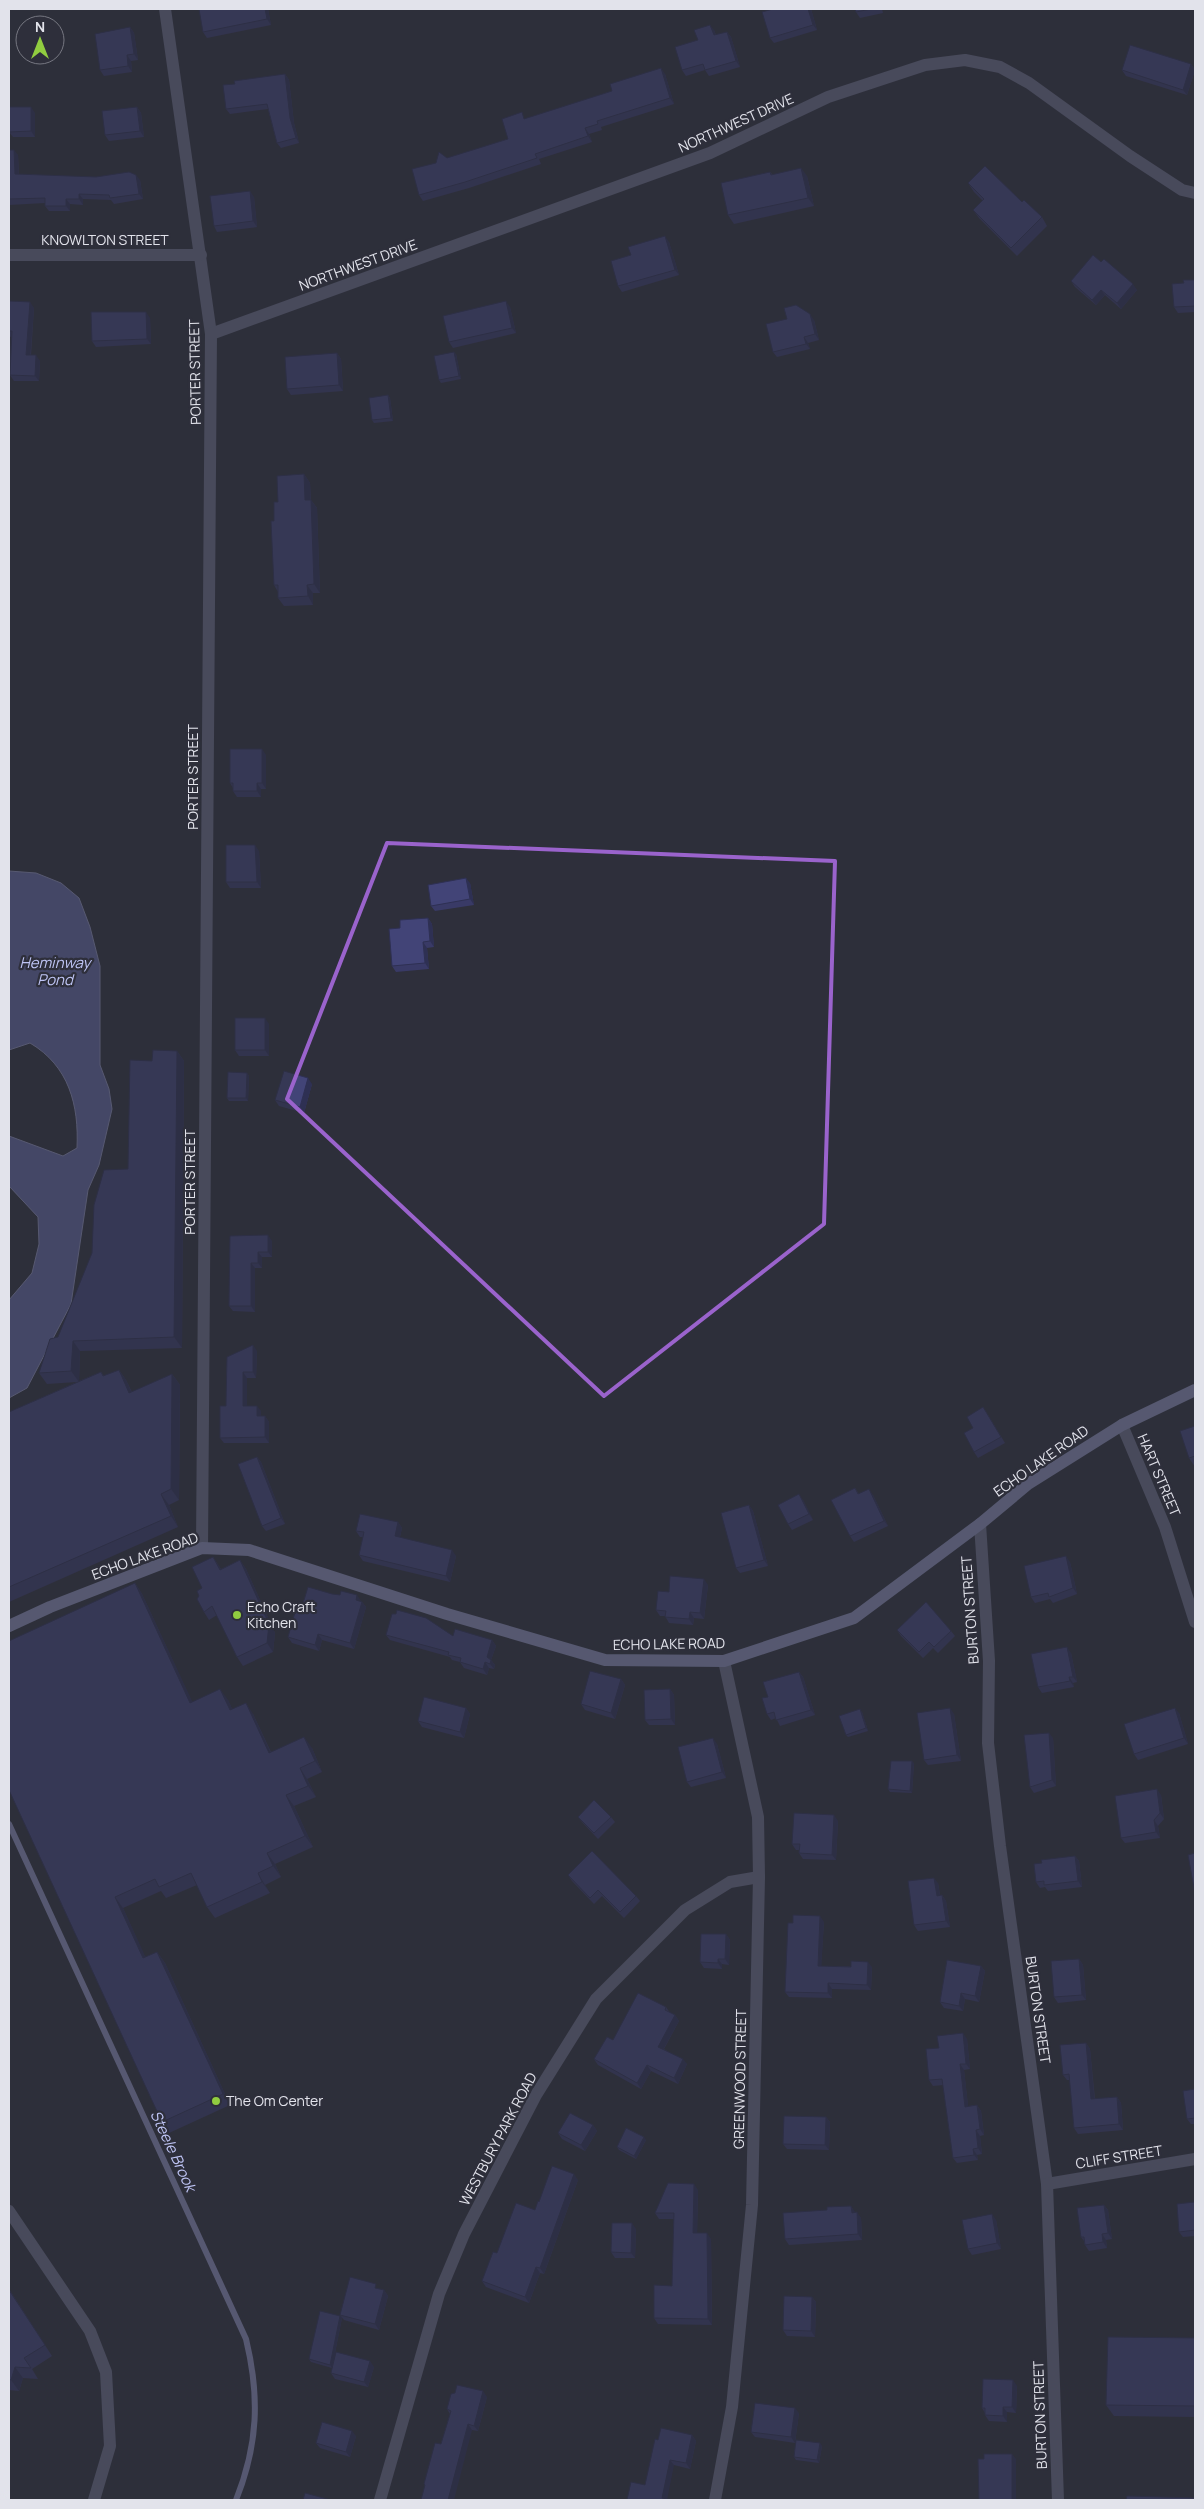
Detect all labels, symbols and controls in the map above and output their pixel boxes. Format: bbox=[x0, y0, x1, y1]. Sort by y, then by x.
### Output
north arrow bbox=[15, 15, 65, 65]
text: N bbox=[35, 17, 45, 36]
street label: NORTHWEST DRIVE bbox=[675, 89, 797, 157]
street label: KNOWLTON STREET bbox=[41, 230, 169, 249]
street label: NORTHWEST DRIVE bbox=[296, 234, 420, 295]
street label: PORTER STREET bbox=[184, 318, 205, 425]
street label: PORTER STREET bbox=[183, 724, 202, 830]
water label: Heminway Pond bbox=[20, 952, 92, 990]
street label: PORTER STREET bbox=[180, 1129, 199, 1235]
street label: ECHO LAKE ROAD bbox=[989, 1421, 1092, 1501]
street label: HART STREET bbox=[1133, 1431, 1186, 1520]
street label: ECHO LAKE ROAD bbox=[89, 1527, 201, 1584]
street label: BURTON STREET bbox=[956, 1555, 983, 1665]
place label: Echo Craft Kitchen bbox=[247, 1597, 316, 1632]
marker: Echo Craft Kitchen bbox=[231, 1609, 243, 1621]
street label: ECHO LAKE ROAD bbox=[613, 1633, 725, 1654]
street label: BURTON STREET bbox=[1022, 1955, 1056, 2065]
street label: GREENWOOD STREET bbox=[729, 2008, 750, 2149]
street label: WESTBURY PARK ROAD bbox=[454, 2069, 541, 2209]
place label: The Om Center bbox=[226, 2091, 323, 2110]
marker: The Om Center bbox=[210, 2095, 222, 2107]
water label: Steele Brook bbox=[145, 2107, 203, 2197]
street label: CLIFF STREET bbox=[1074, 2140, 1164, 2173]
street label: BURTON STREET bbox=[1028, 2360, 1051, 2469]

